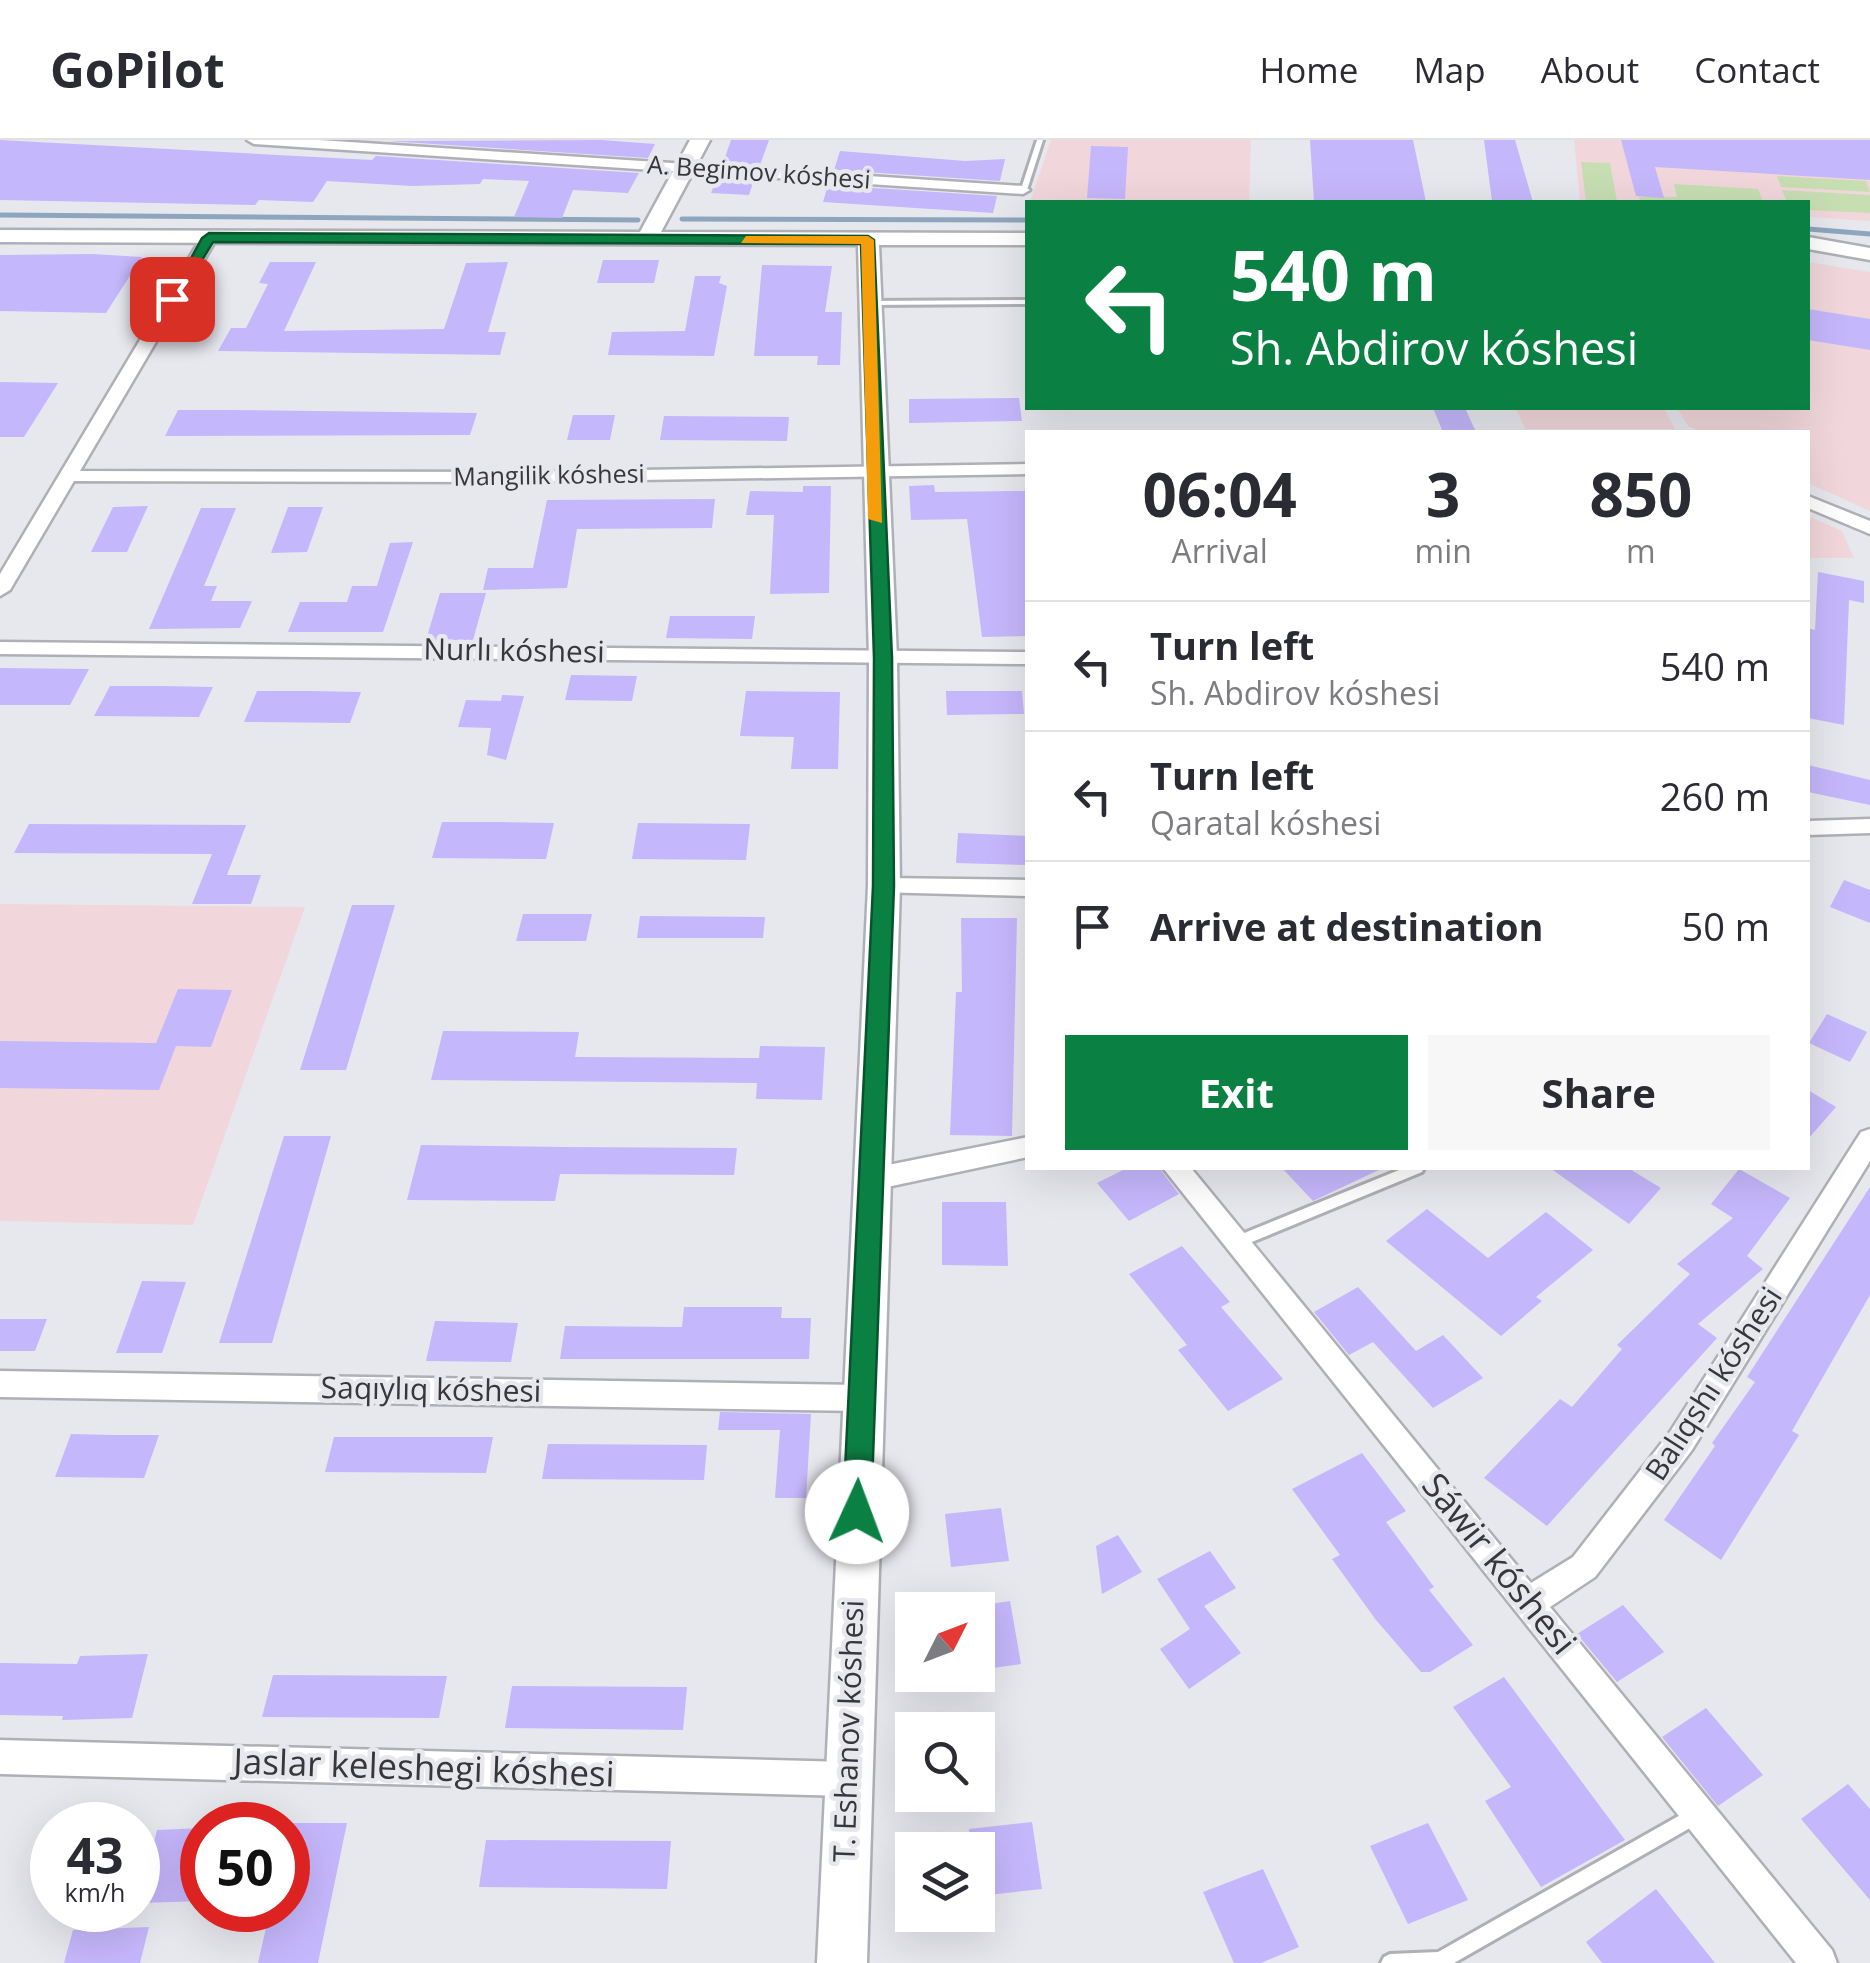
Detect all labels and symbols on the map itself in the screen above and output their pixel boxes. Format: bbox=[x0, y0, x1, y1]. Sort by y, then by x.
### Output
street label: A. Begimov kóshesi bbox=[646, 146, 872, 196]
pin bbox=[130, 257, 215, 342]
street label: Mangilik kóshesi bbox=[453, 455, 645, 493]
street label: Nurlı kóshesi bbox=[423, 627, 605, 672]
street label: Balıqshı kóshesi bbox=[1635, 1279, 1791, 1488]
street label: Saqıylıq kóshesi bbox=[320, 1366, 542, 1411]
position arrow bbox=[805, 1460, 909, 1564]
street label: Sáwir kóshesi bbox=[1412, 1462, 1588, 1664]
north arrow bbox=[895, 1592, 995, 1692]
street label: T. Eshanov kóshesi bbox=[822, 1599, 873, 1863]
street label: Jaslar keleshegi kóshesi bbox=[230, 1736, 615, 1797]
speed limit sign: 50 bbox=[180, 1802, 310, 1932]

